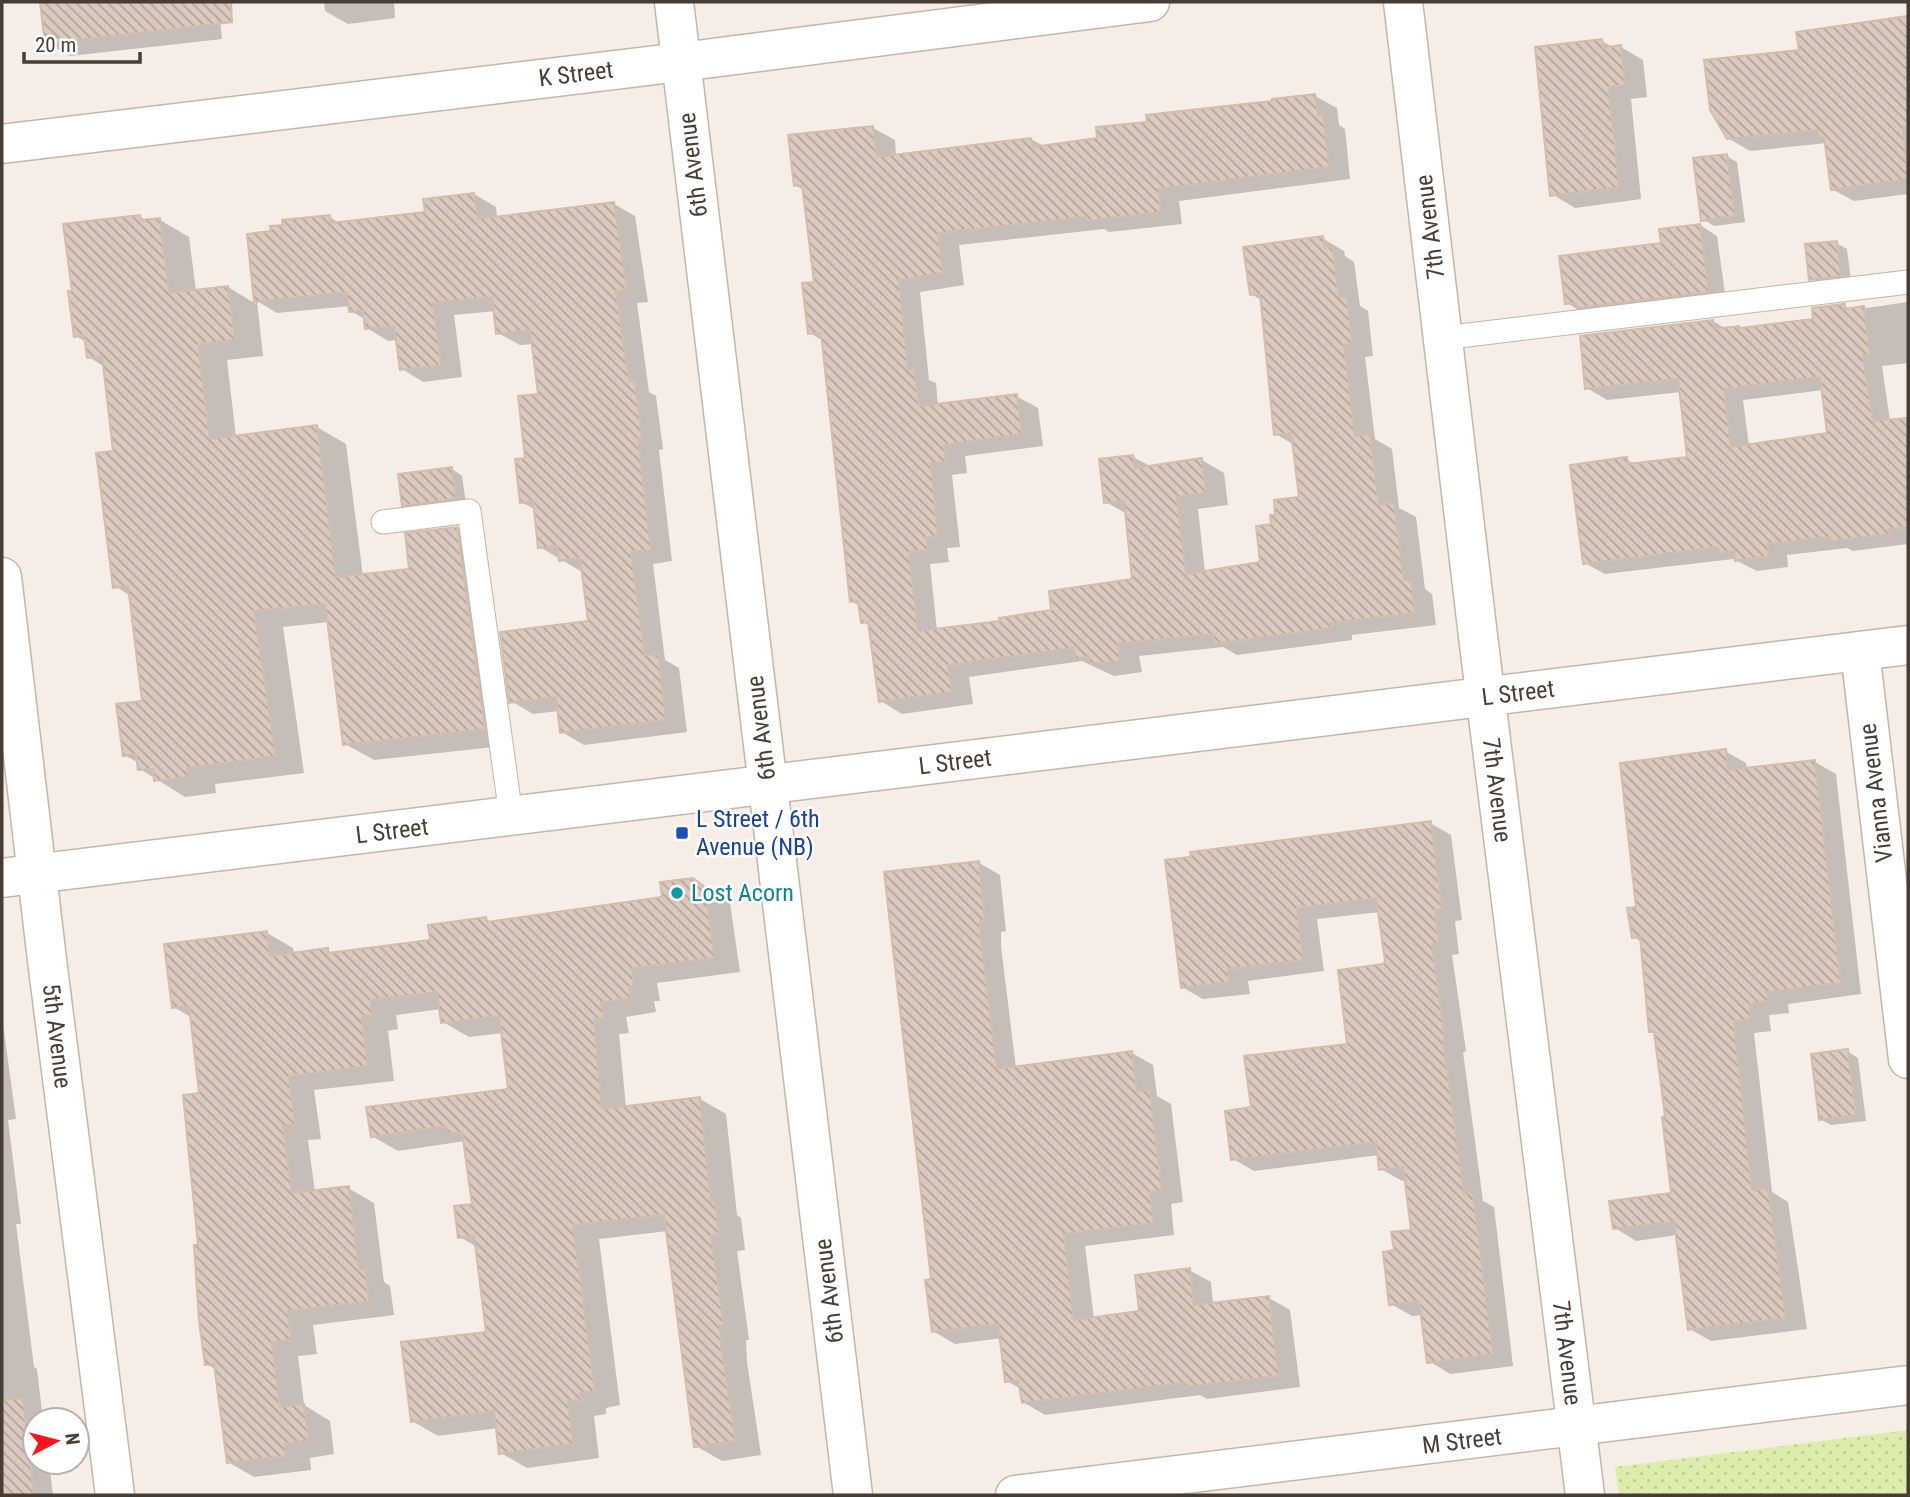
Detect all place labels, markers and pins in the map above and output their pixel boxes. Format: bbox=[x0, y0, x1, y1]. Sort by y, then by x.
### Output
place label: L Street / 6th Avenue (NB) bbox=[696, 805, 820, 861]
marker: L Street / 6th Avenue (NB) bbox=[674, 825, 690, 841]
place label: Lost Acorn bbox=[691, 879, 794, 907]
marker: Lost Acorn bbox=[669, 885, 685, 901]

